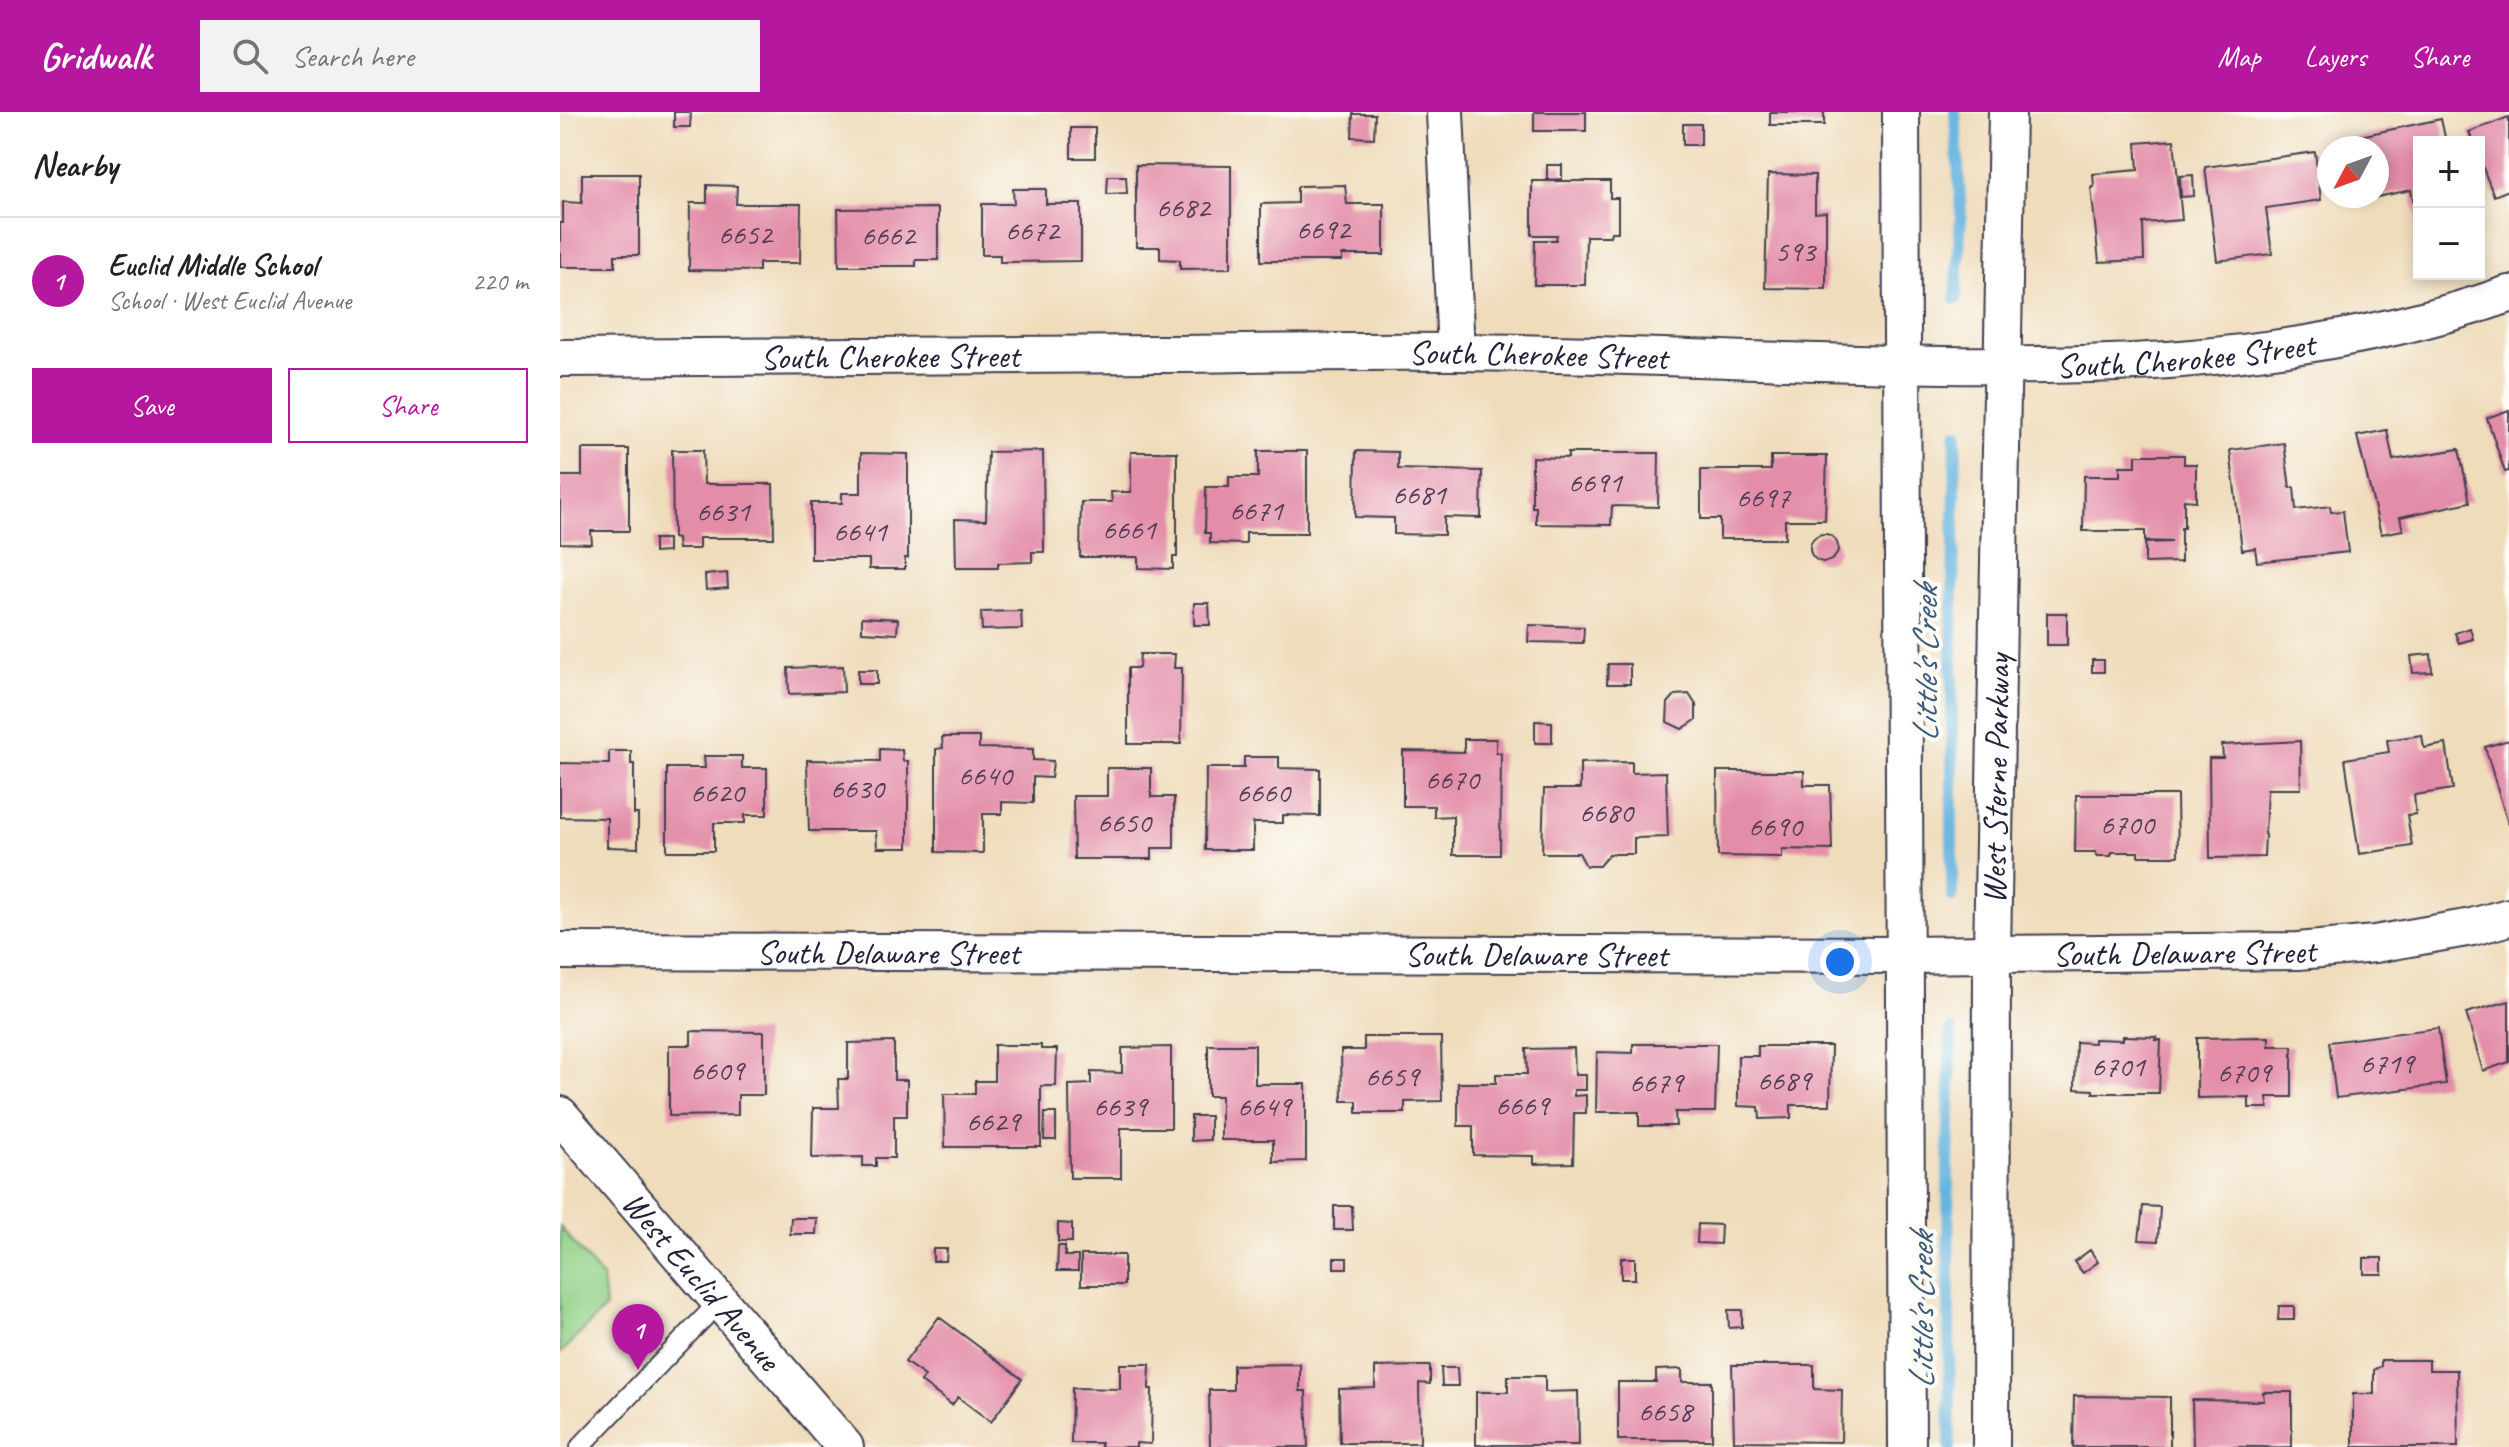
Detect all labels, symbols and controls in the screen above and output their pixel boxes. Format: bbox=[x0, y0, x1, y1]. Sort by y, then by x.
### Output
search box bbox=[200, 20, 760, 92]
text: Gridwalk bbox=[40, 33, 152, 80]
icon: search bbox=[228, 34, 272, 78]
text: Search here bbox=[292, 37, 414, 75]
text: Map bbox=[2218, 39, 2261, 74]
text: Layers bbox=[2305, 39, 2366, 74]
text: Share bbox=[2410, 39, 2469, 74]
north arrow bbox=[2317, 136, 2389, 208]
map controls bbox=[2413, 136, 2485, 280]
button: + bbox=[2413, 136, 2485, 208]
text: Nearby bbox=[32, 143, 118, 186]
house number: 6682 bbox=[1156, 188, 1212, 226]
button: − bbox=[2413, 208, 2485, 280]
house number: 6692 bbox=[1296, 210, 1352, 248]
house number: 6672 bbox=[1005, 211, 1061, 249]
house number: 6652 bbox=[718, 215, 774, 253]
house number: 6662 bbox=[861, 216, 917, 254]
house number: 593 bbox=[1775, 232, 1818, 270]
text: Euclid Middle School bbox=[108, 246, 317, 284]
text: 1 bbox=[52, 265, 64, 298]
text: 220 m bbox=[472, 265, 528, 298]
text: School · West Euclid Avenue bbox=[108, 284, 351, 317]
street label: South Cherokee Street bbox=[2056, 322, 2321, 387]
street label: South Cherokee Street bbox=[1408, 331, 1672, 379]
street label: South Cherokee Street bbox=[760, 334, 1023, 379]
button: Save bbox=[32, 368, 272, 443]
button: Share bbox=[288, 368, 528, 443]
house number: 6691 bbox=[1568, 463, 1624, 501]
house number: 6681 bbox=[1392, 475, 1447, 513]
house number: 6697 bbox=[1736, 478, 1792, 516]
house number: 6671 bbox=[1229, 491, 1284, 529]
house number: 6631 bbox=[696, 492, 751, 530]
house number: 6661 bbox=[1102, 510, 1157, 548]
house number: 6641 bbox=[833, 512, 888, 550]
water label: Little's Creek bbox=[1902, 579, 1948, 742]
street label: West Sterne Parkway bbox=[1972, 651, 2019, 904]
house number: 6640 bbox=[958, 756, 1014, 794]
house number: 6670 bbox=[1425, 760, 1481, 798]
house number: 6630 bbox=[830, 769, 886, 807]
house number: 6620 bbox=[690, 773, 746, 811]
house number: 6660 bbox=[1236, 773, 1292, 811]
house number: 6680 bbox=[1579, 793, 1636, 831]
house number: 6650 bbox=[1097, 803, 1153, 841]
house number: 6700 bbox=[2100, 805, 2157, 843]
house number: 6690 bbox=[1748, 807, 1805, 845]
street label: South Delaware Street bbox=[2052, 928, 2321, 975]
street label: South Delaware Street bbox=[756, 931, 1023, 974]
street label: South Delaware Street bbox=[1404, 933, 1671, 976]
your location bbox=[1820, 942, 1860, 982]
house number: 6719 bbox=[2360, 1044, 2417, 1082]
house number: 6701 bbox=[2091, 1047, 2147, 1085]
house number: 6609 bbox=[690, 1051, 746, 1089]
house number: 6709 bbox=[2217, 1053, 2274, 1091]
house number: 6659 bbox=[1365, 1057, 1421, 1095]
house number: 6689 bbox=[1757, 1061, 1814, 1099]
house number: 6679 bbox=[1629, 1063, 1686, 1101]
house number: 6669 bbox=[1495, 1086, 1551, 1124]
house number: 6639 bbox=[1093, 1087, 1149, 1125]
house number: 6649 bbox=[1237, 1087, 1293, 1125]
house number: 6629 bbox=[966, 1102, 1022, 1140]
street label: West Euclid Avenue bbox=[613, 1182, 792, 1381]
water label: Little's Creek bbox=[1898, 1226, 1944, 1389]
pin: 1 bbox=[612, 1304, 664, 1370]
house number: 6658 bbox=[1638, 1392, 1695, 1430]

